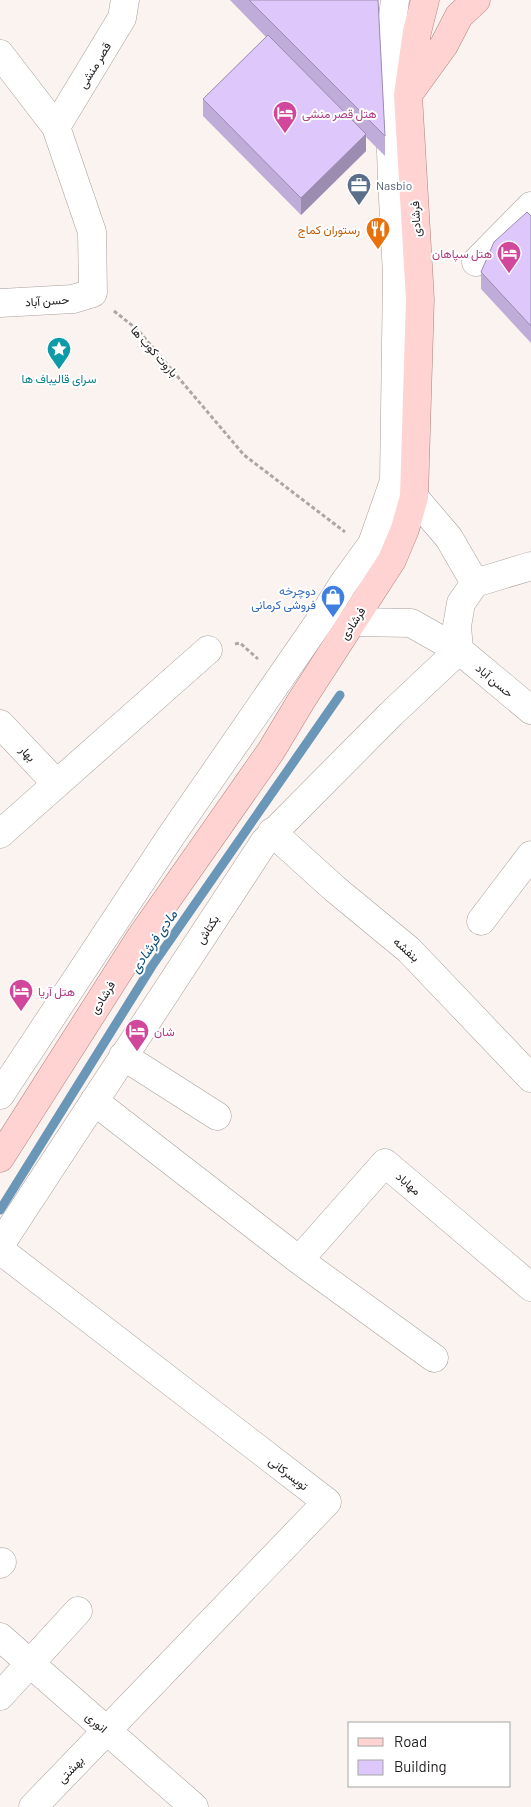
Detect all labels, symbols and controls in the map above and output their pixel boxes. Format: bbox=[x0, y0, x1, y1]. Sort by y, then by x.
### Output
street label: قصر منشی bbox=[75, 39, 115, 92]
hotel icon: هتل قصر منشی bbox=[272, 100, 298, 134]
place label: هتل قصر منشی bbox=[302, 106, 377, 122]
office icon: Nasbio bbox=[346, 172, 372, 206]
place label: Nasbio bbox=[376, 178, 412, 192]
street label: فرشادی bbox=[407, 201, 425, 237]
restaurant icon: رستوران کماج bbox=[365, 216, 391, 250]
place label: رستوران کماج bbox=[298, 222, 360, 239]
hotel icon: هتل سپاهان bbox=[496, 240, 522, 274]
place label: هتل سپاهان bbox=[432, 246, 492, 262]
street label: حسن آباد bbox=[24, 291, 70, 311]
street label: باروت کوب ها bbox=[127, 323, 182, 381]
place icon: سرای قالیباف ها bbox=[46, 336, 72, 370]
place label: سرای قالیباف ها bbox=[22, 371, 96, 387]
place label: دوچرخه فروشی کرمانی bbox=[251, 583, 316, 613]
shop icon: دوچرخه فروشی کرمانی bbox=[320, 584, 346, 618]
street label: فرشادی bbox=[336, 604, 369, 643]
street label: حسن آباد bbox=[472, 660, 517, 701]
street label: بهار bbox=[15, 741, 39, 765]
water label: مادی فرشادی bbox=[126, 906, 181, 976]
street label: بکتاش bbox=[193, 912, 223, 947]
street label: بنفشه bbox=[391, 934, 423, 965]
hotel icon: هتل آریا bbox=[8, 978, 34, 1012]
street label: فرشادی bbox=[87, 978, 119, 1017]
place label: هتل آریا bbox=[38, 984, 75, 1000]
hotel icon: شان bbox=[124, 1018, 150, 1052]
place label: شان bbox=[154, 1024, 175, 1039]
street label: مهاباد bbox=[393, 1169, 424, 1199]
street label: تویسرکانی bbox=[265, 1453, 312, 1494]
street label: انوری bbox=[82, 1709, 111, 1737]
legend bbox=[348, 1722, 511, 1787]
text: Road bbox=[394, 1732, 427, 1750]
street label: بهشتی bbox=[54, 1753, 87, 1787]
text: Building bbox=[394, 1757, 447, 1775]

